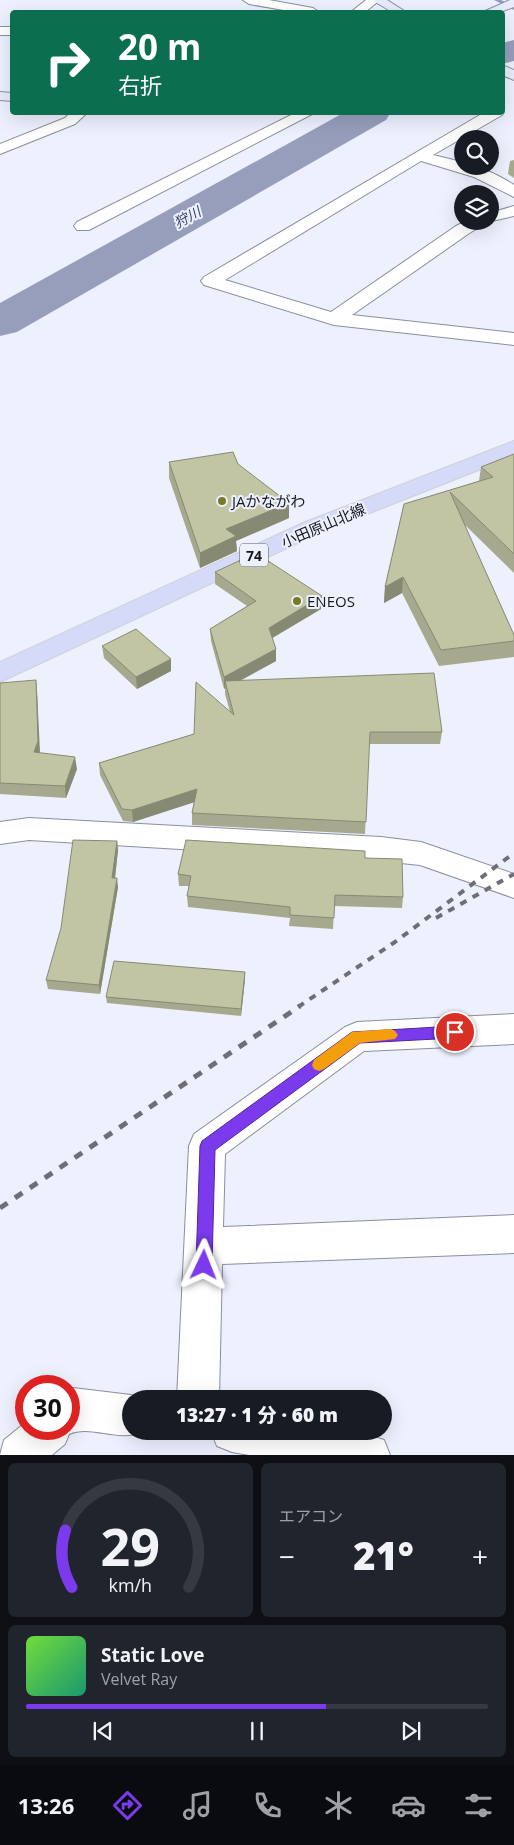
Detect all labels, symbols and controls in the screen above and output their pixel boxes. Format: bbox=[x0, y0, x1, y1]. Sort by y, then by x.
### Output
text: 20 m bbox=[118, 23, 201, 70]
icon: right bbox=[35, 30, 100, 95]
text: 右折 bbox=[118, 70, 162, 100]
map controls bbox=[454, 130, 499, 230]
button: search bbox=[454, 130, 499, 175]
button: layers bbox=[454, 185, 499, 230]
water label: 狩川 bbox=[170, 201, 206, 232]
place label: JAかながわ bbox=[230, 491, 306, 511]
marker: JAかながわ bbox=[216, 495, 228, 507]
street label: 小田原山北線 bbox=[278, 498, 368, 552]
road number: 74 bbox=[240, 544, 268, 566]
place label: ENEOS bbox=[307, 591, 355, 611]
marker: ENEOS bbox=[291, 595, 303, 607]
pin bbox=[434, 1011, 476, 1053]
icon: arrive bbox=[441, 1018, 469, 1046]
position arrow bbox=[177, 1238, 229, 1290]
speed limit sign: 30 bbox=[15, 1375, 80, 1440]
text: 13:27 · 1 分 · 60 m bbox=[176, 1402, 338, 1428]
text: エアコン bbox=[279, 1505, 343, 1527]
text: 29 bbox=[101, 1510, 160, 1581]
text: 21° bbox=[353, 1529, 414, 1581]
text: − bbox=[279, 1537, 295, 1575]
text: + bbox=[472, 1537, 488, 1575]
text: km/h bbox=[109, 1573, 152, 1597]
text: Static Love bbox=[101, 1642, 204, 1668]
text: Velvet Ray bbox=[101, 1668, 177, 1690]
icon: previous bbox=[89, 1717, 117, 1745]
icon: pause bbox=[243, 1717, 271, 1745]
icon: next bbox=[397, 1717, 425, 1745]
icon: directions bbox=[110, 1788, 145, 1823]
icon: music bbox=[180, 1788, 215, 1823]
icon: phone bbox=[250, 1788, 285, 1823]
icon: climate bbox=[321, 1788, 356, 1823]
icon: car bbox=[391, 1788, 426, 1823]
icon: filters bbox=[461, 1788, 496, 1823]
text: 13:26 bbox=[18, 1790, 74, 1820]

